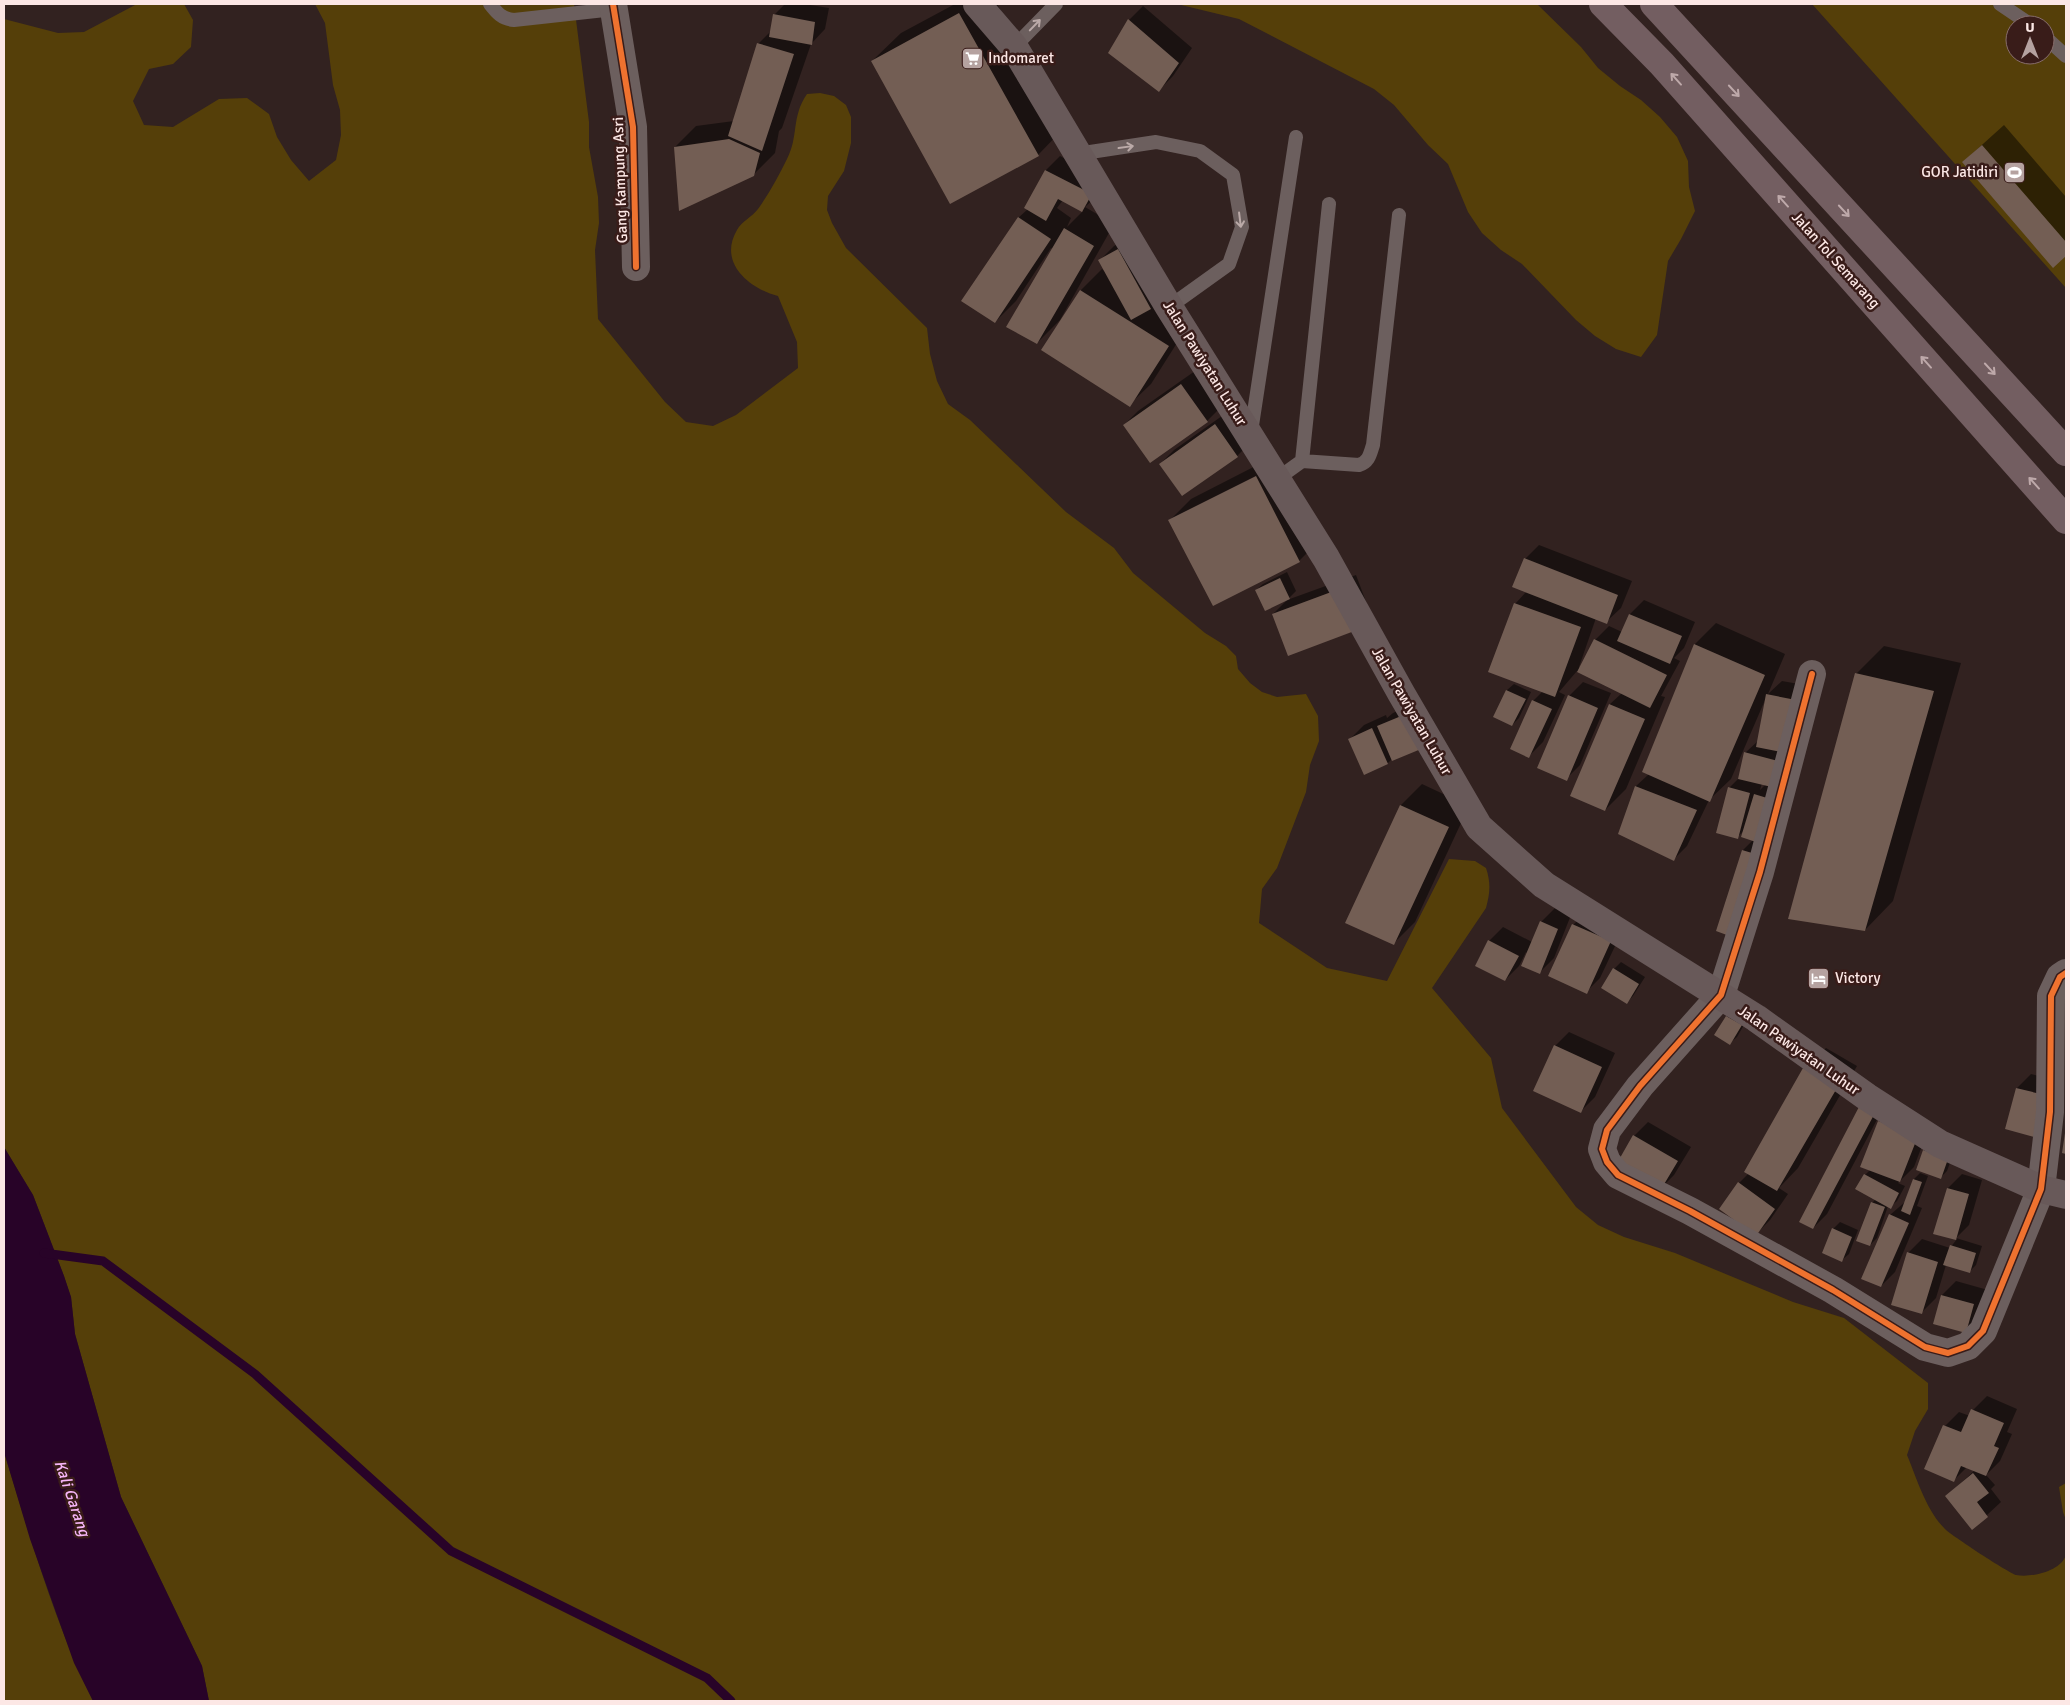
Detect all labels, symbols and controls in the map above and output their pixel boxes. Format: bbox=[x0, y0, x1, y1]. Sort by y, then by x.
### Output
north arrow bbox=[2005, 15, 2055, 65]
one-way arrow bbox=[1029, 19, 1041, 32]
text: U bbox=[2025, 19, 2035, 36]
supermarket icon: Indomaret bbox=[960, 46, 984, 70]
place label: Indomaret bbox=[988, 49, 1054, 67]
one-way arrow bbox=[1670, 73, 1681, 86]
one-way arrow bbox=[1728, 85, 1740, 98]
street label: Gang Kampung Asri bbox=[609, 117, 631, 243]
one-way arrow bbox=[1117, 142, 1133, 152]
sports icon: GOR Jatidiri bbox=[2002, 160, 2026, 184]
place label: GOR Jatidiri bbox=[1921, 163, 1998, 181]
one-way arrow bbox=[1778, 194, 1789, 207]
one-way arrow bbox=[1838, 204, 1850, 217]
street label: Jalan Tol Semarang bbox=[1788, 208, 1884, 312]
one-way arrow bbox=[1235, 212, 1245, 228]
street label: Jalan Pawiyatan Luhur bbox=[1159, 297, 1251, 429]
one-way arrow bbox=[1920, 355, 1932, 368]
one-way arrow bbox=[1984, 363, 1996, 375]
one-way arrow bbox=[2028, 477, 2040, 490]
street label: Jalan Pawiyatan Luhur bbox=[1368, 644, 1456, 778]
hotel icon: Victory bbox=[1807, 966, 1831, 990]
place label: Victory bbox=[1835, 969, 1881, 987]
street label: Jalan Pawiyatan Luhur bbox=[1735, 1001, 1864, 1099]
water label: Kali Garang bbox=[50, 1457, 95, 1541]

